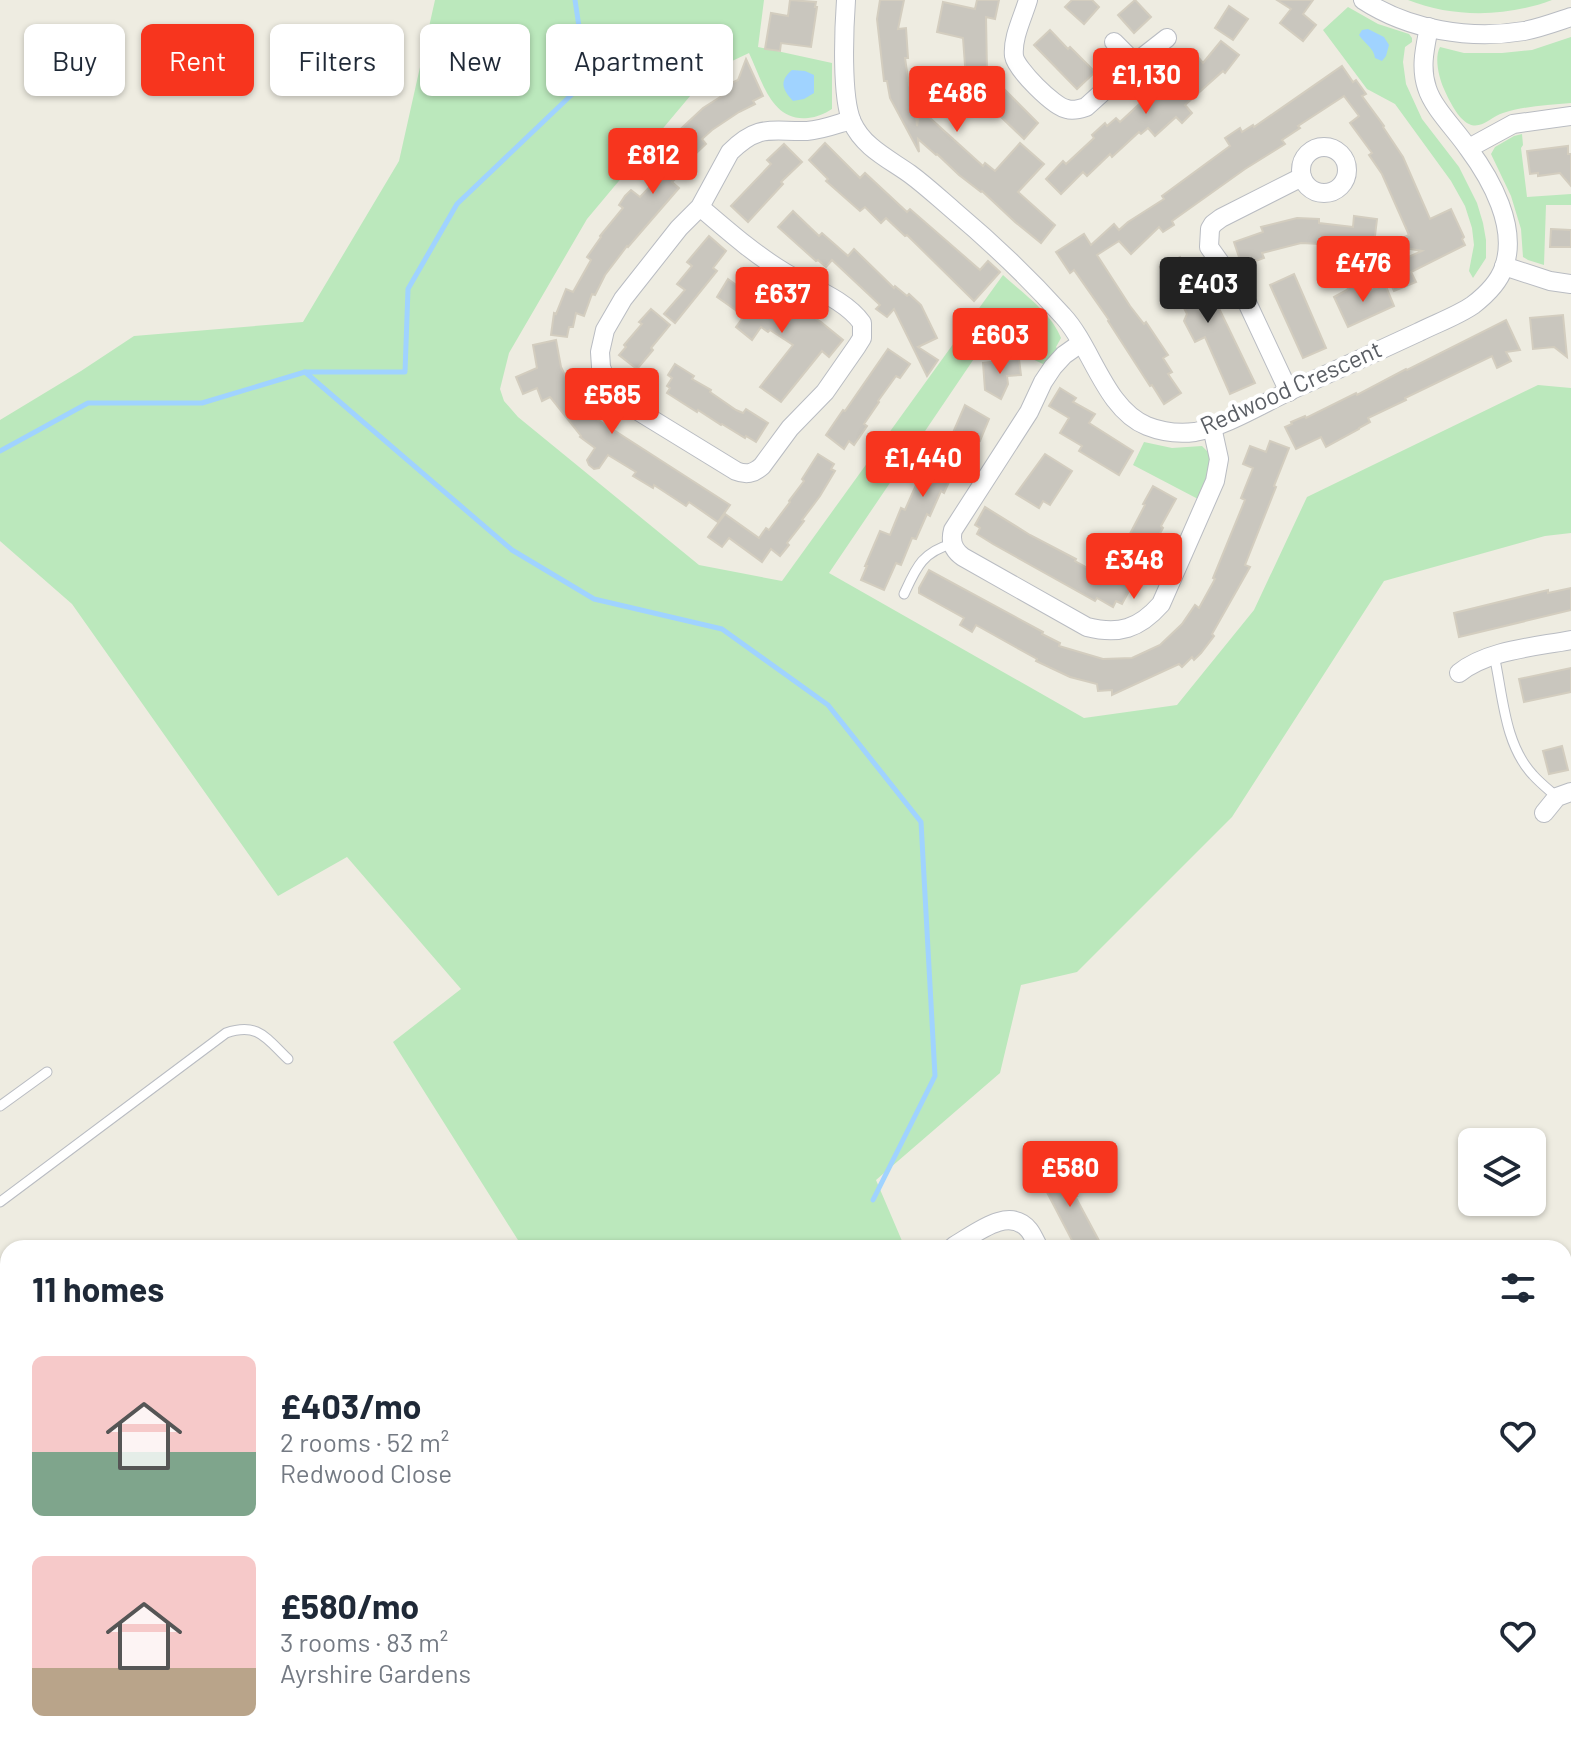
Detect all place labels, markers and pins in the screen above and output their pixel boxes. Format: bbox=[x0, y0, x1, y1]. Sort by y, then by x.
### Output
pin: £1,130 bbox=[1081, 48, 1211, 116]
pin: £486 bbox=[910, 66, 1004, 134]
pin: £812 bbox=[606, 128, 700, 196]
pin: £476 bbox=[1316, 236, 1410, 304]
pin: £403 bbox=[1161, 257, 1255, 325]
pin: £637 bbox=[735, 267, 829, 335]
pin: £603 bbox=[953, 308, 1047, 376]
pin: £585 bbox=[565, 368, 659, 436]
pin: £1,440 bbox=[858, 431, 988, 499]
pin: £348 bbox=[1087, 533, 1181, 601]
pin: £580 bbox=[1023, 1141, 1117, 1209]

